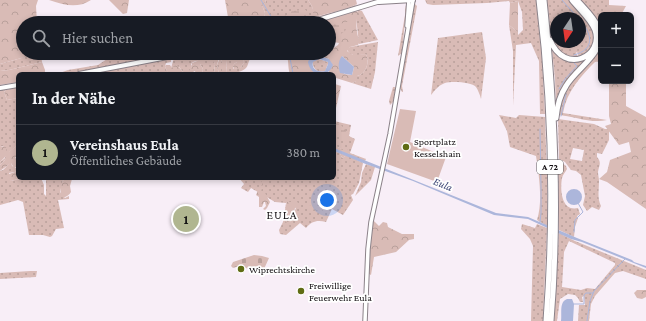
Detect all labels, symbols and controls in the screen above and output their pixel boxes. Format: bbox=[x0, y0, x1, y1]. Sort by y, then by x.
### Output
north arrow bbox=[550, 12, 586, 48]
map controls bbox=[598, 12, 634, 84]
button: + bbox=[598, 12, 634, 48]
search box bbox=[16, 16, 336, 60]
icon: search bbox=[30, 27, 52, 49]
text: Hier suchen bbox=[62, 30, 133, 46]
button: − bbox=[598, 48, 634, 84]
text: In der Nähe bbox=[32, 89, 115, 108]
place label: Sportplatz Kesselshain bbox=[414, 136, 461, 159]
text: Vereinshaus Eula bbox=[70, 137, 179, 153]
marker: Sportplatz Kesselshain bbox=[401, 142, 411, 152]
text: 1 bbox=[43, 145, 47, 160]
text: 380 m bbox=[287, 145, 320, 160]
text: Öffentliches Gebäude bbox=[70, 153, 182, 168]
road number: A 72 bbox=[537, 160, 563, 174]
water label: Eula bbox=[432, 175, 454, 193]
your location bbox=[317, 190, 337, 210]
pin: 1 bbox=[173, 204, 199, 234]
district label: EULA bbox=[266, 208, 298, 222]
marker: Wiprechtskirche bbox=[236, 264, 246, 274]
place label: Wiprechtskirche bbox=[249, 264, 315, 275]
place label: Freiwillige Feuerwehr Eula bbox=[309, 280, 372, 303]
marker: Freiwillige Feuerwehr Eula bbox=[296, 286, 306, 296]

